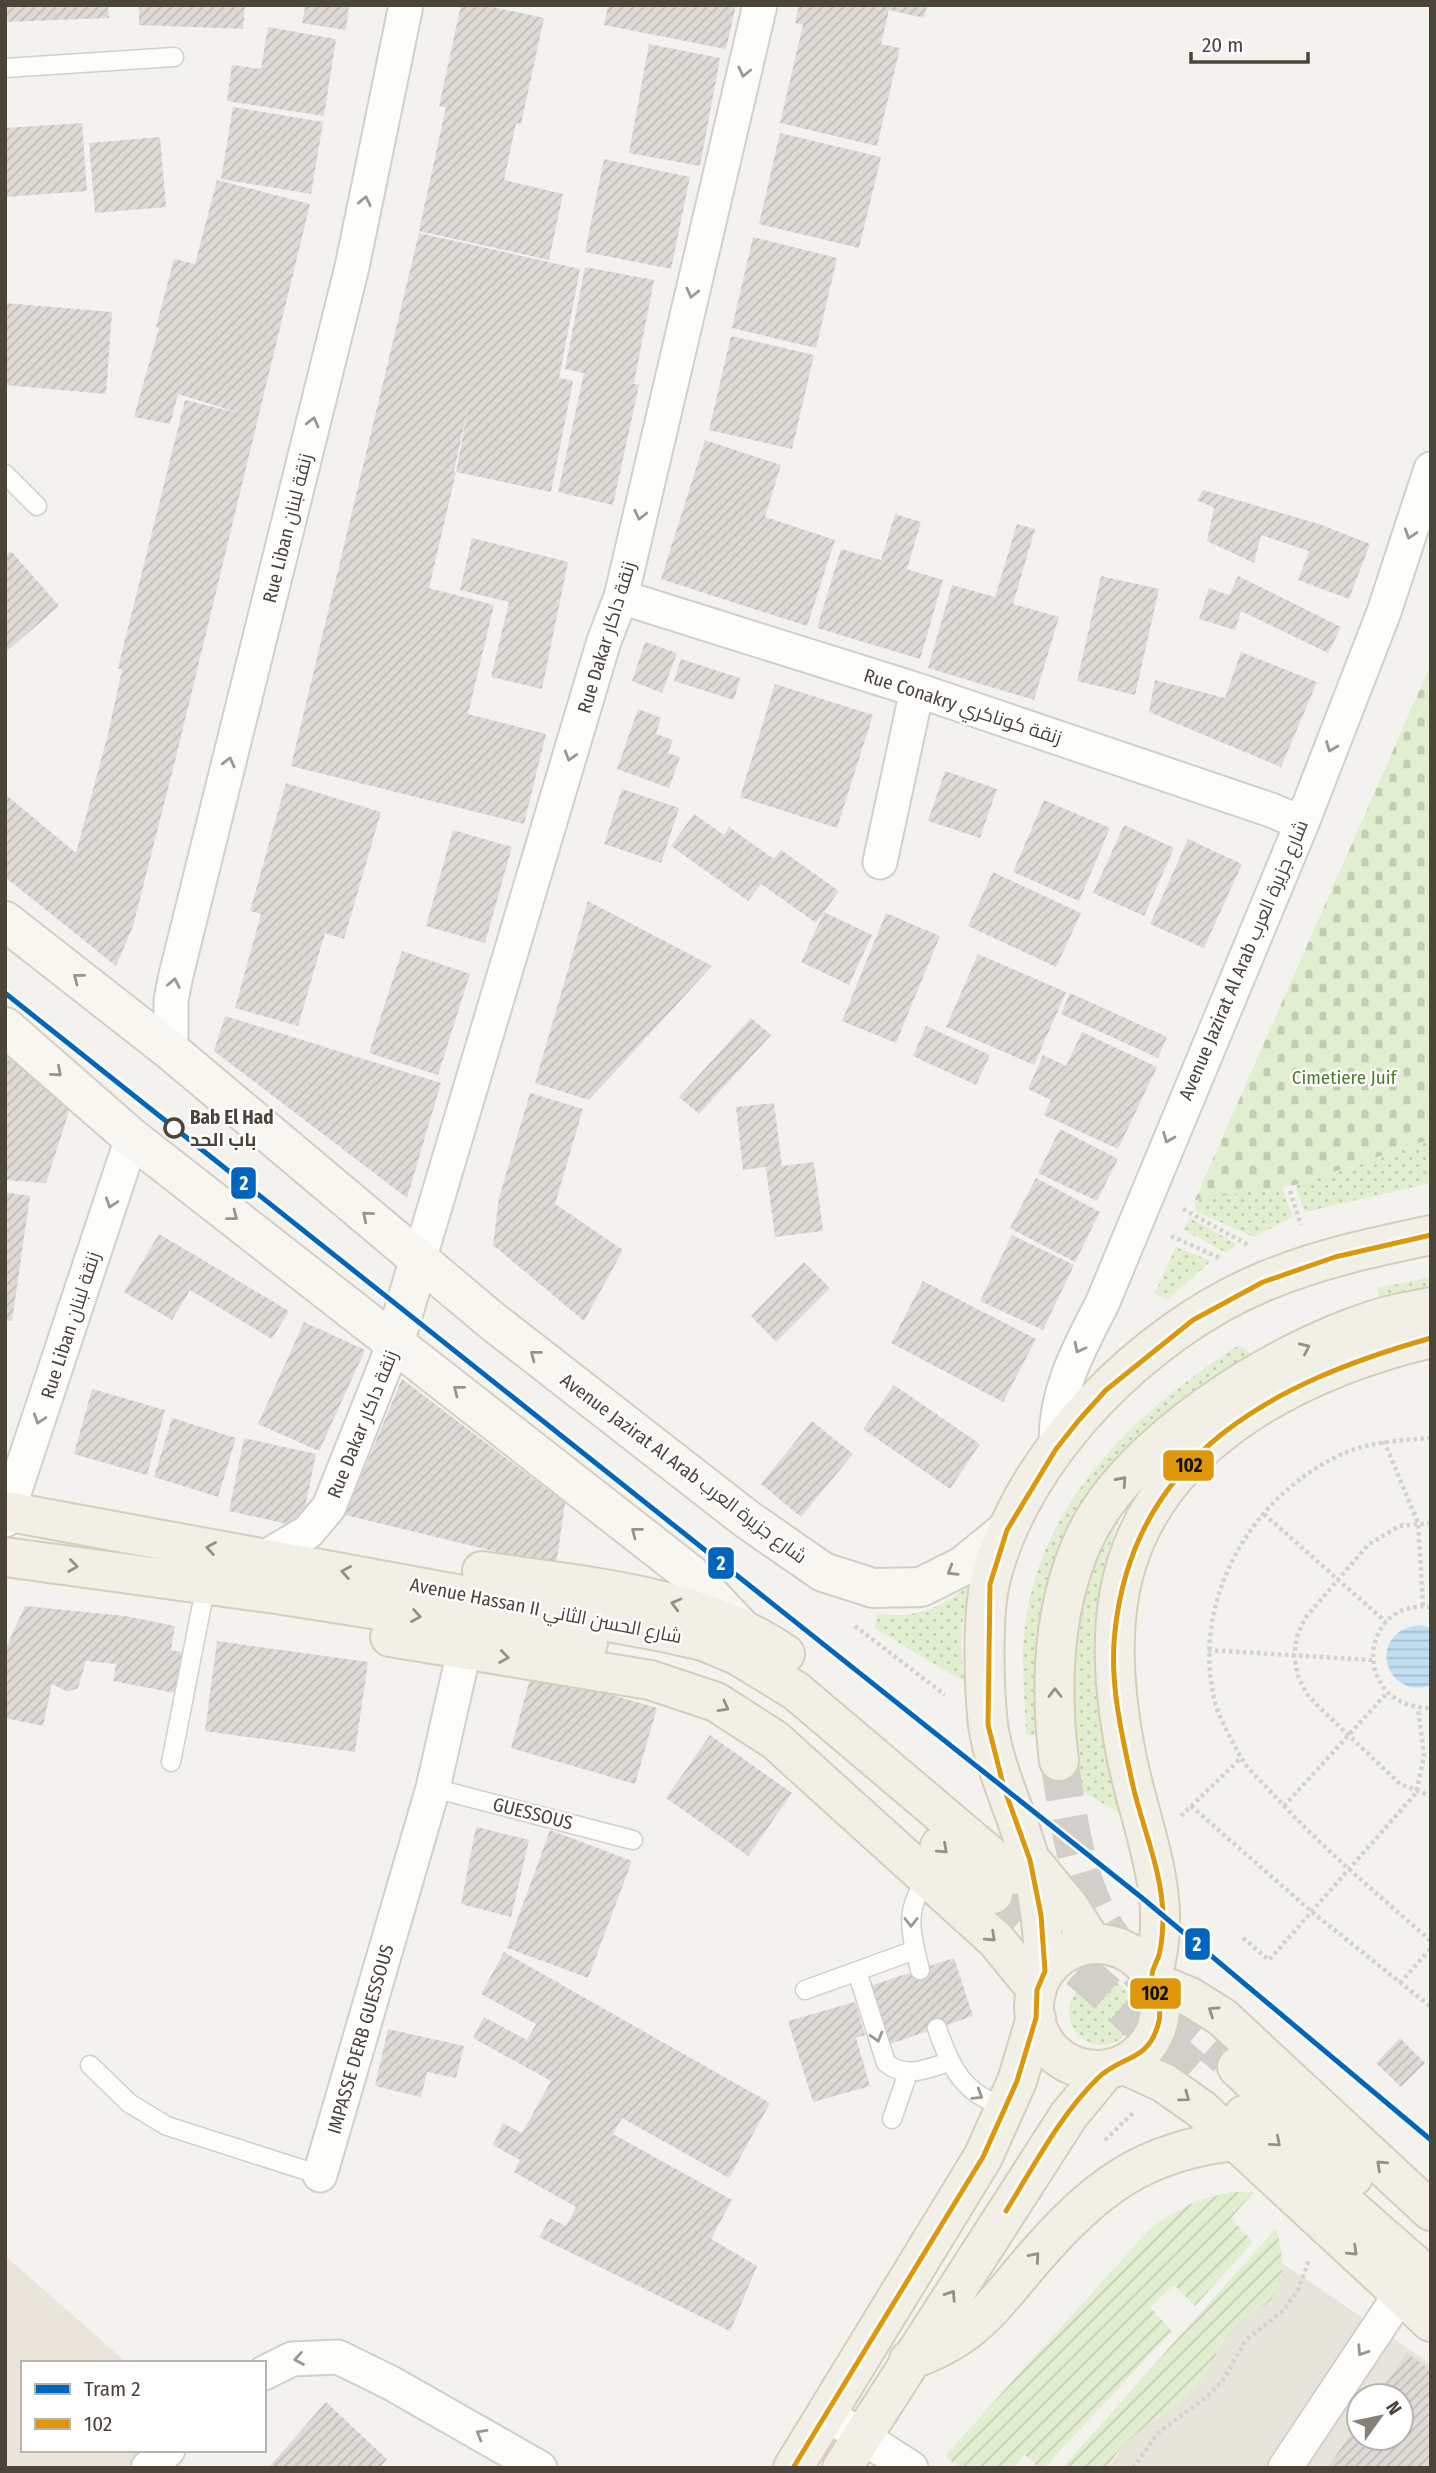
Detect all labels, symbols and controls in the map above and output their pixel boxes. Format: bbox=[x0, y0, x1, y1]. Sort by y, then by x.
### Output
scale bar bbox=[1191, 21, 1308, 65]
text: 20 m bbox=[1202, 32, 1243, 58]
one-way arrow bbox=[738, 66, 752, 78]
one-way arrow bbox=[357, 195, 372, 207]
one-way arrow bbox=[686, 287, 700, 299]
one-way arrow bbox=[305, 417, 319, 429]
street label: Rue Liban زنقة لبنان bbox=[258, 451, 317, 605]
one-way arrow bbox=[634, 509, 648, 521]
one-way arrow bbox=[1403, 528, 1418, 540]
street label: Rue Dakar زنقة داكار bbox=[572, 558, 641, 716]
street label: Rue Conakry زنقة كوناكري bbox=[860, 664, 1065, 752]
one-way arrow bbox=[1326, 741, 1340, 753]
one-way arrow bbox=[563, 750, 578, 762]
one-way arrow bbox=[221, 756, 235, 768]
street label: Avenue Jazirat Al Arab شارع جزيرة العرب bbox=[1174, 817, 1315, 1105]
one-way arrow bbox=[74, 973, 86, 986]
one-way arrow bbox=[166, 977, 181, 989]
one-way arrow bbox=[48, 1064, 61, 1076]
park label: Cimetiere Juif bbox=[1292, 1066, 1397, 1089]
place label: Bab El Had باب الحد bbox=[190, 1106, 274, 1151]
marker: Bab El Had باب الحد bbox=[164, 1118, 184, 1138]
one-way arrow bbox=[1163, 1132, 1177, 1144]
line badge: 2 bbox=[230, 1166, 257, 1200]
text: 2 bbox=[239, 1172, 249, 1195]
one-way arrow bbox=[105, 1196, 119, 1208]
one-way arrow bbox=[225, 1207, 238, 1220]
one-way arrow bbox=[362, 1212, 375, 1224]
street label: Rue Liban زنقة لبنان bbox=[36, 1249, 105, 1402]
one-way arrow bbox=[1074, 1340, 1088, 1353]
one-way arrow bbox=[1298, 1342, 1310, 1356]
street label: Rue Dakar زنقة داكار bbox=[322, 1347, 403, 1502]
one-way arrow bbox=[530, 1350, 543, 1363]
street label: Avenue Jazirat Al Arab شارع جزيرة العرب bbox=[555, 1368, 811, 1570]
one-way arrow bbox=[453, 1386, 465, 1399]
one-way arrow bbox=[33, 1412, 47, 1424]
line badge: 102 bbox=[1162, 1449, 1215, 1482]
text: 102 bbox=[1175, 1454, 1203, 1477]
one-way arrow bbox=[1114, 1476, 1126, 1489]
one-way arrow bbox=[631, 1527, 644, 1540]
one-way arrow bbox=[205, 1541, 217, 1556]
line badge: 2 bbox=[707, 1546, 735, 1580]
text: 2 bbox=[716, 1552, 726, 1575]
one-way arrow bbox=[67, 1558, 79, 1573]
one-way arrow bbox=[947, 1563, 960, 1576]
one-way arrow bbox=[340, 1566, 352, 1581]
street label: Avenue Hassan II شارع الحسن الثاني bbox=[407, 1573, 684, 1651]
one-way arrow bbox=[670, 1598, 682, 1612]
one-way arrow bbox=[410, 1608, 422, 1623]
one-way arrow bbox=[498, 1649, 509, 1664]
one-way arrow bbox=[1047, 1687, 1063, 1698]
one-way arrow bbox=[717, 1699, 729, 1712]
street label: GUESSOUS bbox=[490, 1792, 575, 1835]
one-way arrow bbox=[934, 1841, 947, 1853]
one-way arrow bbox=[903, 1917, 919, 1928]
line badge: 2 bbox=[1184, 1927, 1211, 1961]
one-way arrow bbox=[983, 1928, 996, 1941]
text: 2 bbox=[1192, 1933, 1202, 1956]
street label: IMPASSE DERB GUESSOUS bbox=[322, 1942, 399, 2137]
line badge: 102 bbox=[1129, 1977, 1182, 2010]
text: 102 bbox=[1141, 1982, 1169, 2005]
one-way arrow bbox=[1208, 2007, 1221, 2020]
one-way arrow bbox=[868, 2031, 883, 2043]
one-way arrow bbox=[970, 2086, 983, 2099]
one-way arrow bbox=[1177, 2089, 1190, 2101]
one-way arrow bbox=[1268, 2134, 1281, 2146]
one-way arrow bbox=[1376, 2160, 1389, 2173]
one-way arrow bbox=[1345, 2242, 1358, 2255]
one-way arrow bbox=[1027, 2253, 1039, 2266]
one-way arrow bbox=[943, 2290, 956, 2303]
one-way arrow bbox=[1357, 2344, 1370, 2357]
one-way arrow bbox=[293, 2351, 305, 2366]
legend bbox=[21, 2361, 266, 2452]
text: Tram 2 bbox=[84, 2376, 140, 2402]
north arrow bbox=[1345, 2382, 1415, 2452]
text: N bbox=[1381, 2397, 1407, 2419]
text: 102 bbox=[84, 2411, 112, 2437]
one-way arrow bbox=[476, 2429, 488, 2442]

